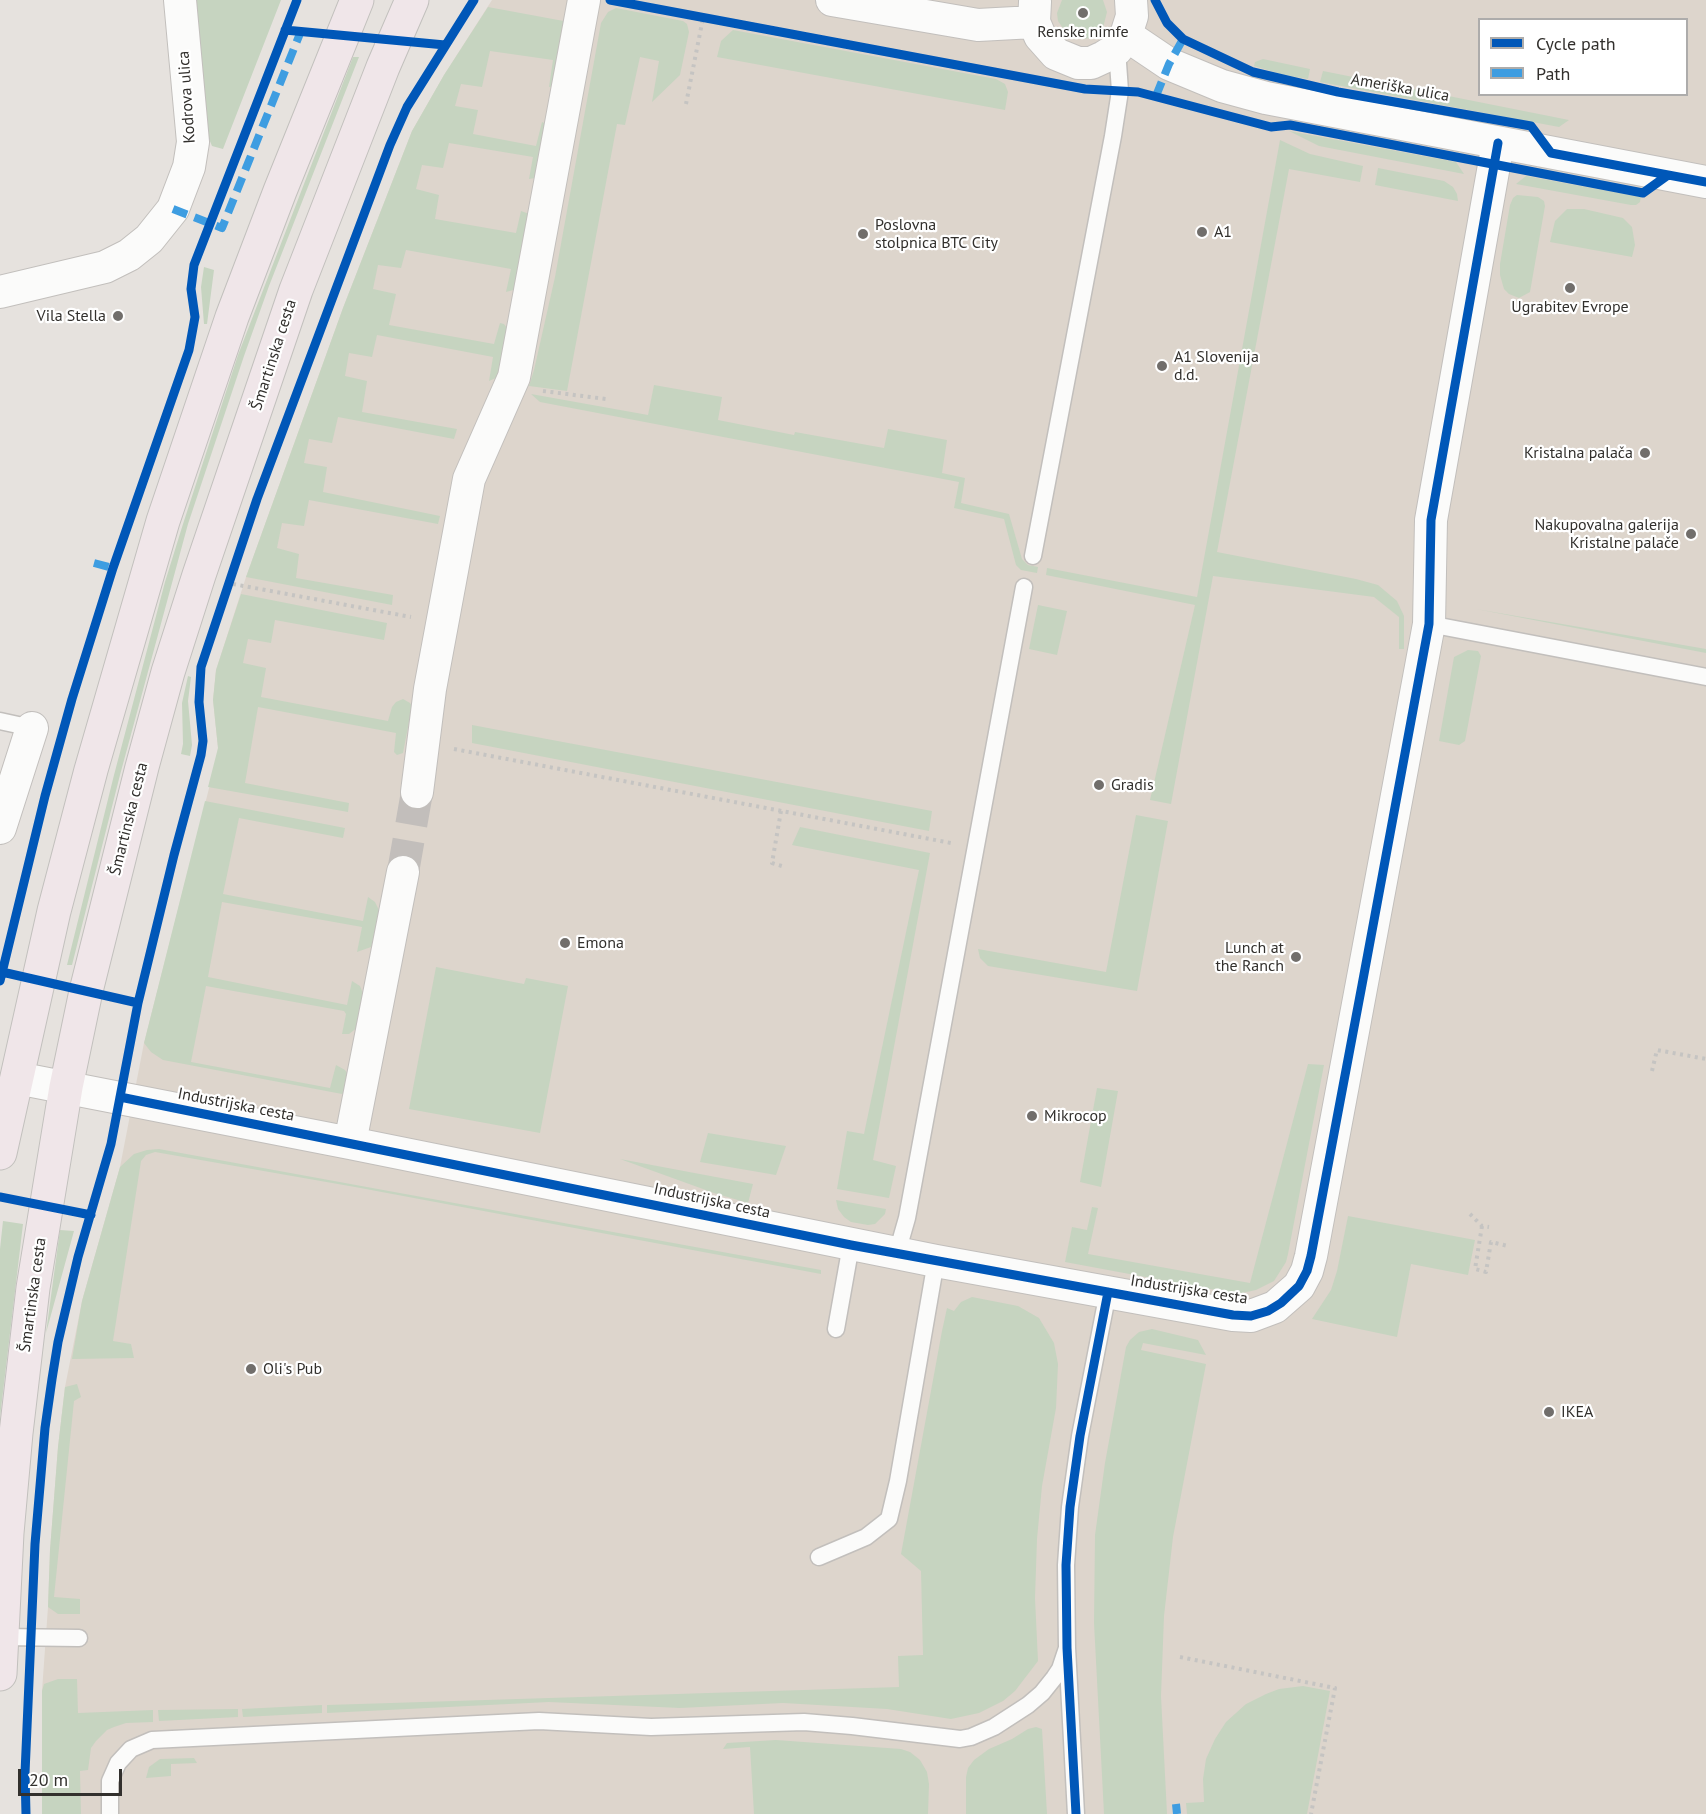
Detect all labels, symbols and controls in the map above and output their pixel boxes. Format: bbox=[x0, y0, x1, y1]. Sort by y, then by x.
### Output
marker: Renske nimfe bbox=[1076, 6, 1090, 20]
legend bbox=[1478, 18, 1688, 96]
place label: Renske nimfe bbox=[1037, 22, 1129, 42]
text: Cycle path bbox=[1536, 32, 1616, 55]
street label: Kodrova ulica bbox=[174, 50, 200, 144]
text: Path bbox=[1536, 62, 1570, 85]
street label: Ameriška ulica bbox=[1349, 70, 1451, 106]
place label: Poslovna stolpnica BTC City bbox=[875, 215, 998, 253]
place label: A1 bbox=[1214, 222, 1232, 242]
marker: A1 bbox=[1195, 225, 1209, 239]
marker: Poslovna stolpnica BTC City bbox=[856, 227, 870, 241]
marker: Ugrabitev Evrope bbox=[1563, 281, 1577, 295]
street label: Šmartinska cesta bbox=[247, 297, 301, 413]
place label: Ugrabitev Evrope bbox=[1511, 297, 1629, 317]
place label: Vila Stella bbox=[37, 306, 106, 326]
marker: Vila Stella bbox=[111, 309, 125, 323]
place label: A1 Slovenija d.d. bbox=[1174, 347, 1259, 385]
marker: A1 Slovenija d.d. bbox=[1155, 359, 1169, 373]
place label: Kristalna palača bbox=[1524, 443, 1633, 463]
marker: Kristalna palača bbox=[1638, 446, 1652, 460]
place label: Nakupovalna galerija Kristalne palače bbox=[1534, 515, 1679, 553]
marker: Nakupovalna galerija Kristalne palače bbox=[1684, 527, 1698, 541]
street label: Šmartinska cesta bbox=[106, 761, 152, 877]
place label: Gradis bbox=[1111, 775, 1154, 795]
marker: Gradis bbox=[1092, 778, 1106, 792]
place label: Emona bbox=[577, 933, 624, 953]
marker: Emona bbox=[558, 936, 572, 950]
place label: Lunch at the Ranch bbox=[1215, 938, 1284, 976]
marker: Lunch at the Ranch bbox=[1289, 950, 1303, 964]
street label: Industrijska cesta bbox=[176, 1084, 296, 1126]
place label: Mikrocop bbox=[1044, 1106, 1107, 1126]
marker: Mikrocop bbox=[1025, 1109, 1039, 1123]
street label: Industrijska cesta bbox=[652, 1179, 772, 1223]
street label: Šmartinska cesta bbox=[15, 1236, 51, 1354]
street label: Industrijska cesta bbox=[1129, 1271, 1249, 1309]
place label: Oli's Pub bbox=[263, 1359, 322, 1379]
marker: Oli's Pub bbox=[244, 1362, 258, 1376]
place label: IKEA bbox=[1561, 1402, 1593, 1422]
marker: IKEA bbox=[1542, 1405, 1556, 1419]
scale bar bbox=[21, 1757, 124, 1795]
text: 20 m bbox=[29, 1768, 68, 1791]

